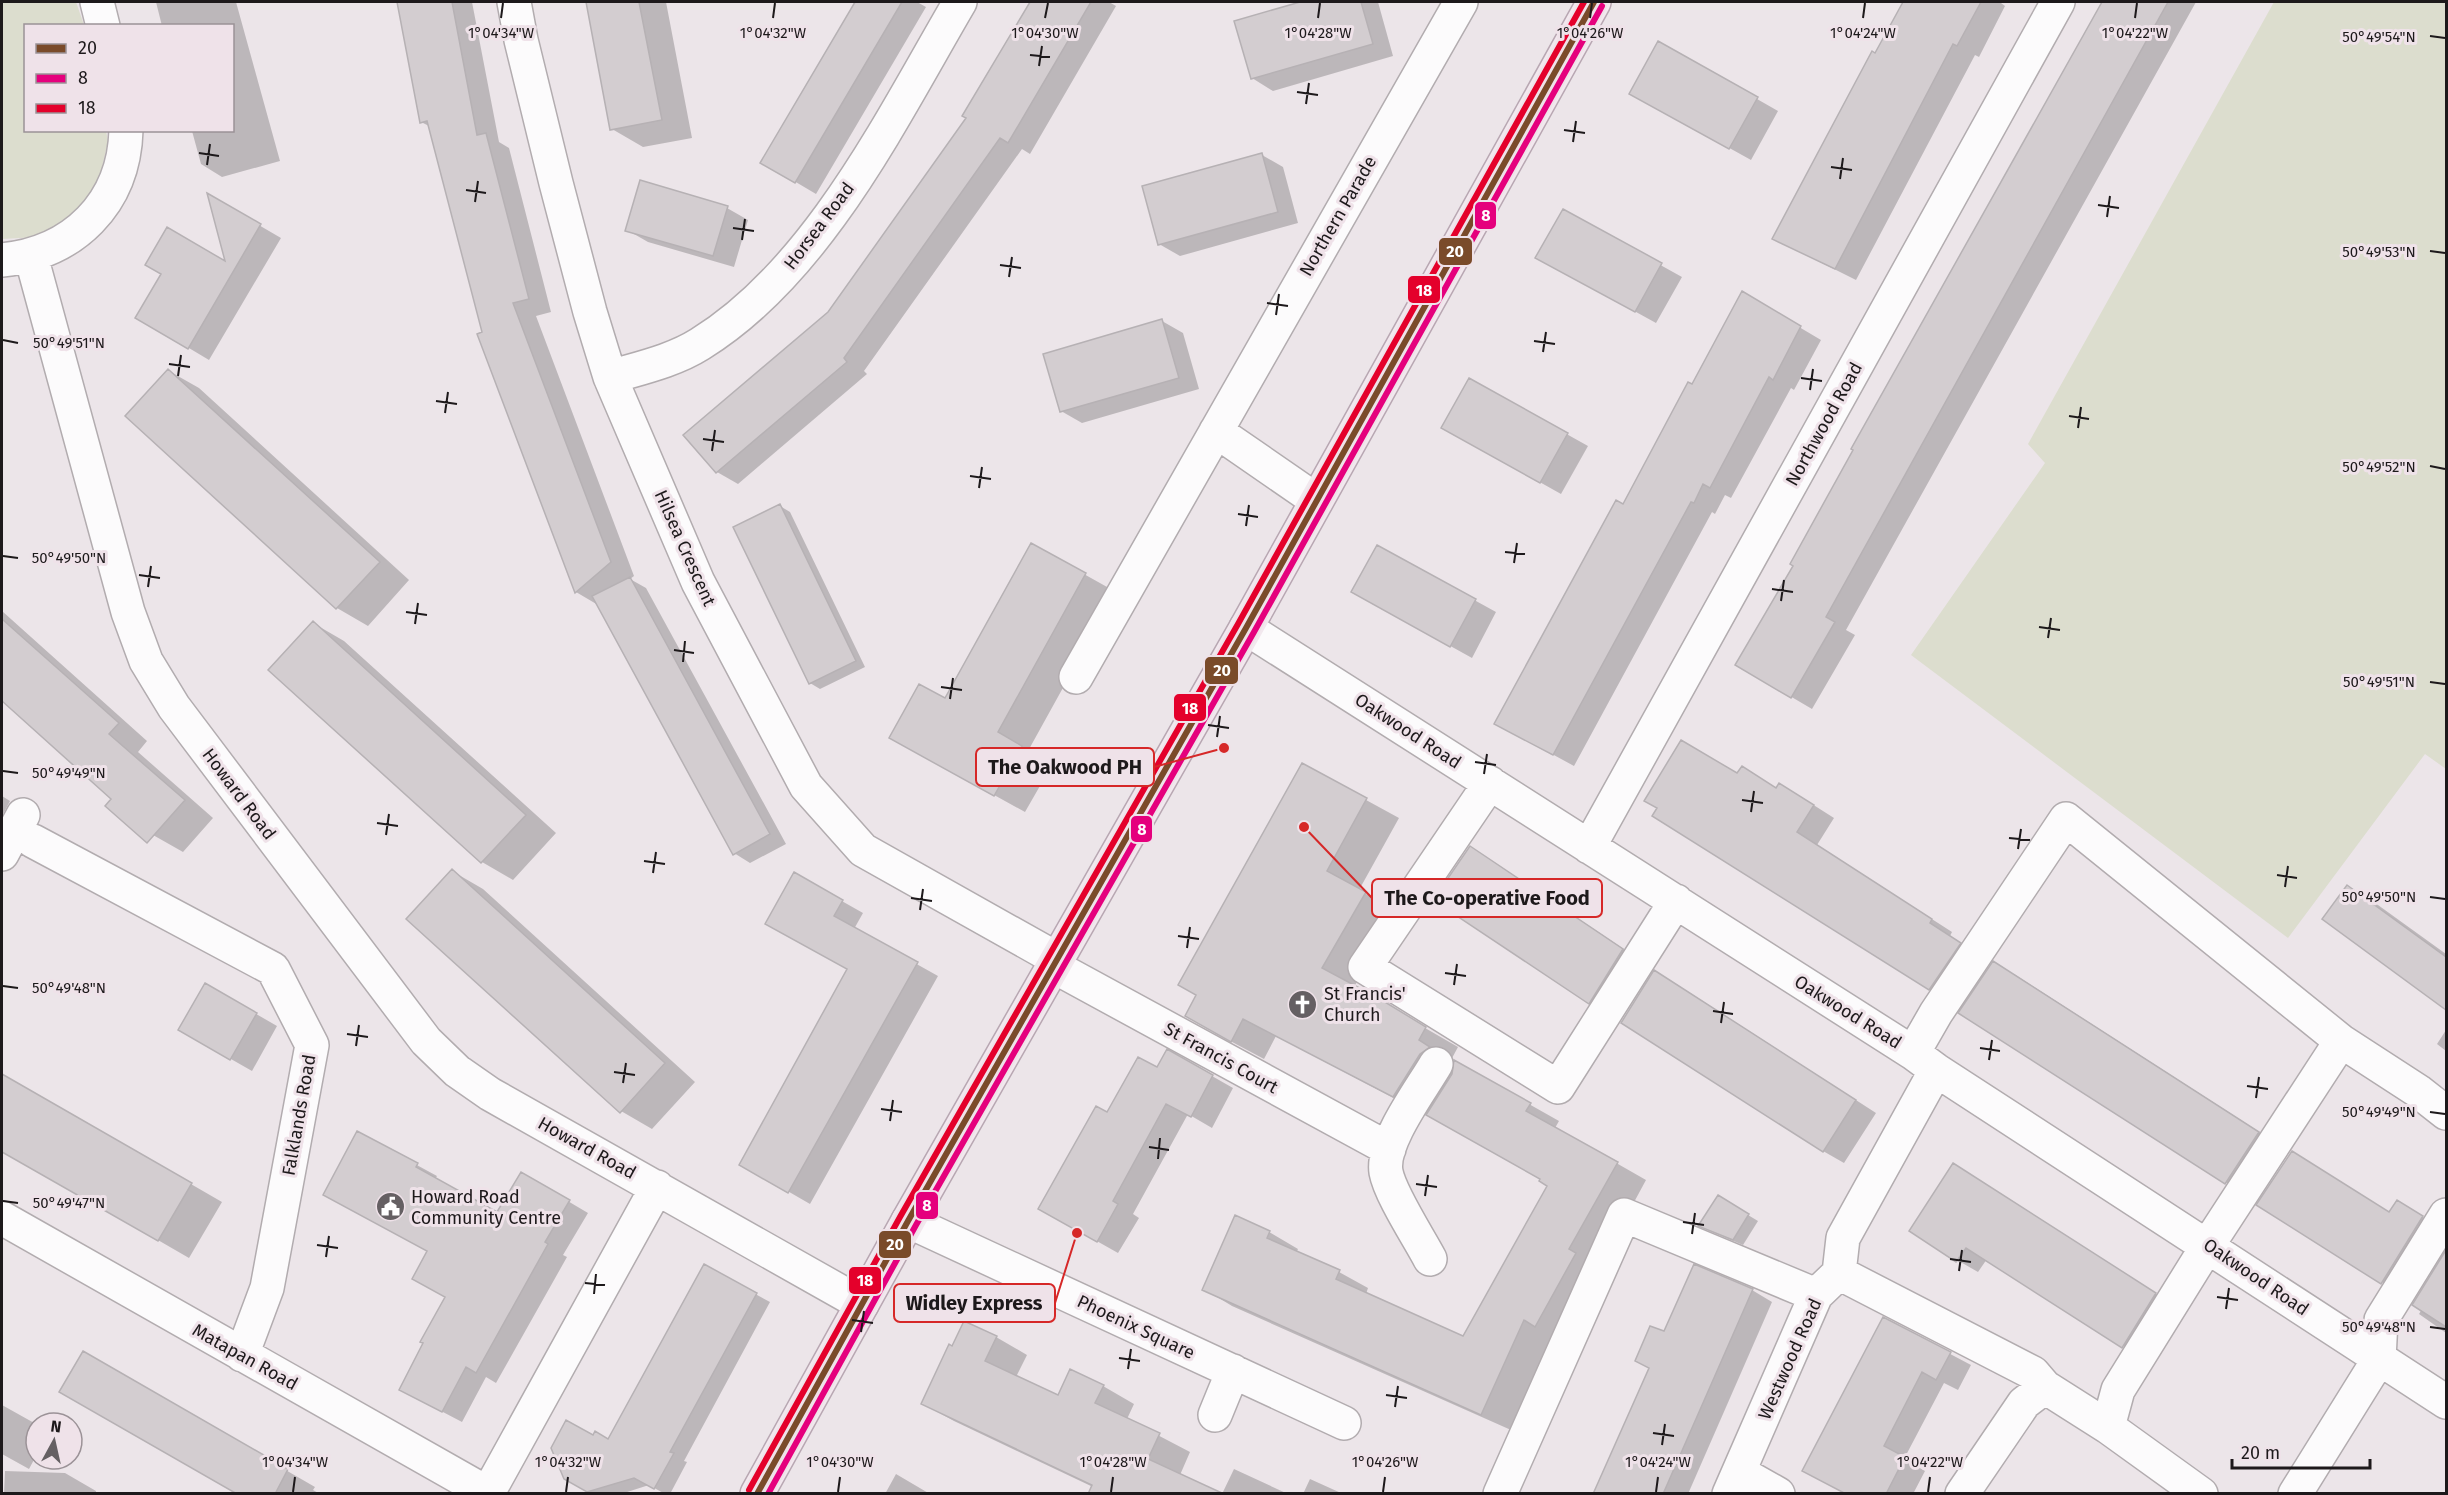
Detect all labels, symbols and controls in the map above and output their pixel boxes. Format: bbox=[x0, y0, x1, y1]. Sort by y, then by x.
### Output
legend bbox=[24, 24, 234, 132]
text: 1°04'34"W bbox=[468, 24, 535, 42]
text: 1°04'32"W bbox=[740, 24, 807, 42]
text: 1°04'30"W bbox=[1011, 24, 1079, 42]
text: 1°04'28"W bbox=[1284, 24, 1352, 42]
text: 1°04'26"W bbox=[1557, 24, 1624, 42]
text: 1°04'24"W bbox=[1830, 24, 1897, 42]
text: 1°04'22"W bbox=[2102, 24, 2169, 42]
text: 50°49'54"N bbox=[2342, 28, 2416, 46]
text: 20 bbox=[78, 37, 97, 59]
text: 8 bbox=[78, 67, 88, 89]
text: 18 bbox=[78, 97, 96, 119]
street label: Northern Parade bbox=[1295, 152, 1381, 280]
street label: Horsea Road bbox=[779, 178, 859, 274]
line badge: 8 bbox=[1474, 201, 1497, 230]
text: 8 bbox=[1481, 206, 1491, 225]
line badge: 20 bbox=[1438, 237, 1473, 266]
text: 20 bbox=[1446, 242, 1464, 261]
text: 50°49'53"N bbox=[2342, 243, 2416, 261]
line badge: 18 bbox=[1407, 275, 1441, 304]
text: 18 bbox=[1416, 281, 1432, 300]
text: 50°49'51"N bbox=[33, 334, 105, 352]
street label: Northwood Road bbox=[1781, 358, 1867, 490]
text: 50°49'52"N bbox=[2342, 458, 2416, 476]
street label: Hilsea Crescent bbox=[650, 487, 721, 610]
text: 50°49'50"N bbox=[32, 549, 106, 567]
line badge: 20 bbox=[1204, 656, 1239, 685]
text: 20 bbox=[1213, 661, 1231, 680]
text: 50°49'51"N bbox=[2343, 673, 2415, 691]
street label: Oakwood Road bbox=[1351, 688, 1465, 774]
line badge: 18 bbox=[1173, 693, 1207, 722]
text: 18 bbox=[1182, 699, 1198, 718]
street label: Howard Road bbox=[198, 744, 280, 844]
callout: The Oakwood PH bbox=[976, 748, 1154, 786]
text: The Oakwood PH bbox=[988, 755, 1142, 779]
text: 50°49'49"N bbox=[32, 764, 106, 782]
line badge: 8 bbox=[1130, 815, 1153, 843]
text: 8 bbox=[1137, 820, 1147, 839]
callout: The Co-operative Food bbox=[1372, 879, 1602, 917]
text: The Co-operative Food bbox=[1384, 886, 1590, 910]
text: 50°49'50"N bbox=[2342, 888, 2416, 906]
street label: Oakwood Road bbox=[1790, 970, 1906, 1054]
text: 50°49'48"N bbox=[32, 979, 106, 997]
place label: St Francis' Church bbox=[1324, 983, 1406, 1026]
church icon: St Francis' Church bbox=[1287, 988, 1319, 1020]
street label: St Francis Court bbox=[1160, 1018, 1282, 1099]
street label: Falklands Road bbox=[278, 1053, 320, 1177]
text: 50°49'49"N bbox=[2342, 1103, 2416, 1121]
street label: Howard Road bbox=[534, 1112, 640, 1184]
place label: Howard Road Community Centre bbox=[411, 1186, 561, 1229]
public building icon: Howard Road Community Centre bbox=[374, 1191, 406, 1223]
line badge: 8 bbox=[915, 1191, 939, 1220]
text: 50°49'47"N bbox=[33, 1194, 105, 1212]
text: 8 bbox=[922, 1196, 932, 1215]
line badge: 20 bbox=[878, 1230, 912, 1259]
street label: Oakwood Road bbox=[2199, 1234, 2313, 1320]
text: 20 bbox=[886, 1235, 904, 1254]
line badge: 18 bbox=[848, 1266, 882, 1295]
text: 18 bbox=[857, 1271, 873, 1290]
callout: Widley Express bbox=[894, 1284, 1055, 1322]
street label: Phoenix Square bbox=[1074, 1290, 1198, 1364]
text: Widley Express bbox=[906, 1291, 1043, 1315]
street label: Westwood Road bbox=[1753, 1295, 1827, 1423]
text: 50°49'48"N bbox=[2342, 1318, 2416, 1336]
street label: Matapan Road bbox=[188, 1319, 302, 1395]
north arrow bbox=[24, 1411, 84, 1471]
text: N bbox=[49, 1416, 63, 1437]
scale bar bbox=[2232, 1432, 2370, 1470]
text: 20 m bbox=[2241, 1442, 2280, 1464]
text: 1°04'34"W bbox=[262, 1453, 329, 1471]
text: 1°04'32"W bbox=[535, 1453, 602, 1471]
text: 1°04'30"W bbox=[806, 1453, 874, 1471]
text: 1°04'28"W bbox=[1079, 1453, 1147, 1471]
text: 1°04'26"W bbox=[1352, 1453, 1419, 1471]
text: 1°04'24"W bbox=[1625, 1453, 1692, 1471]
text: 1°04'22"W bbox=[1897, 1453, 1964, 1471]

